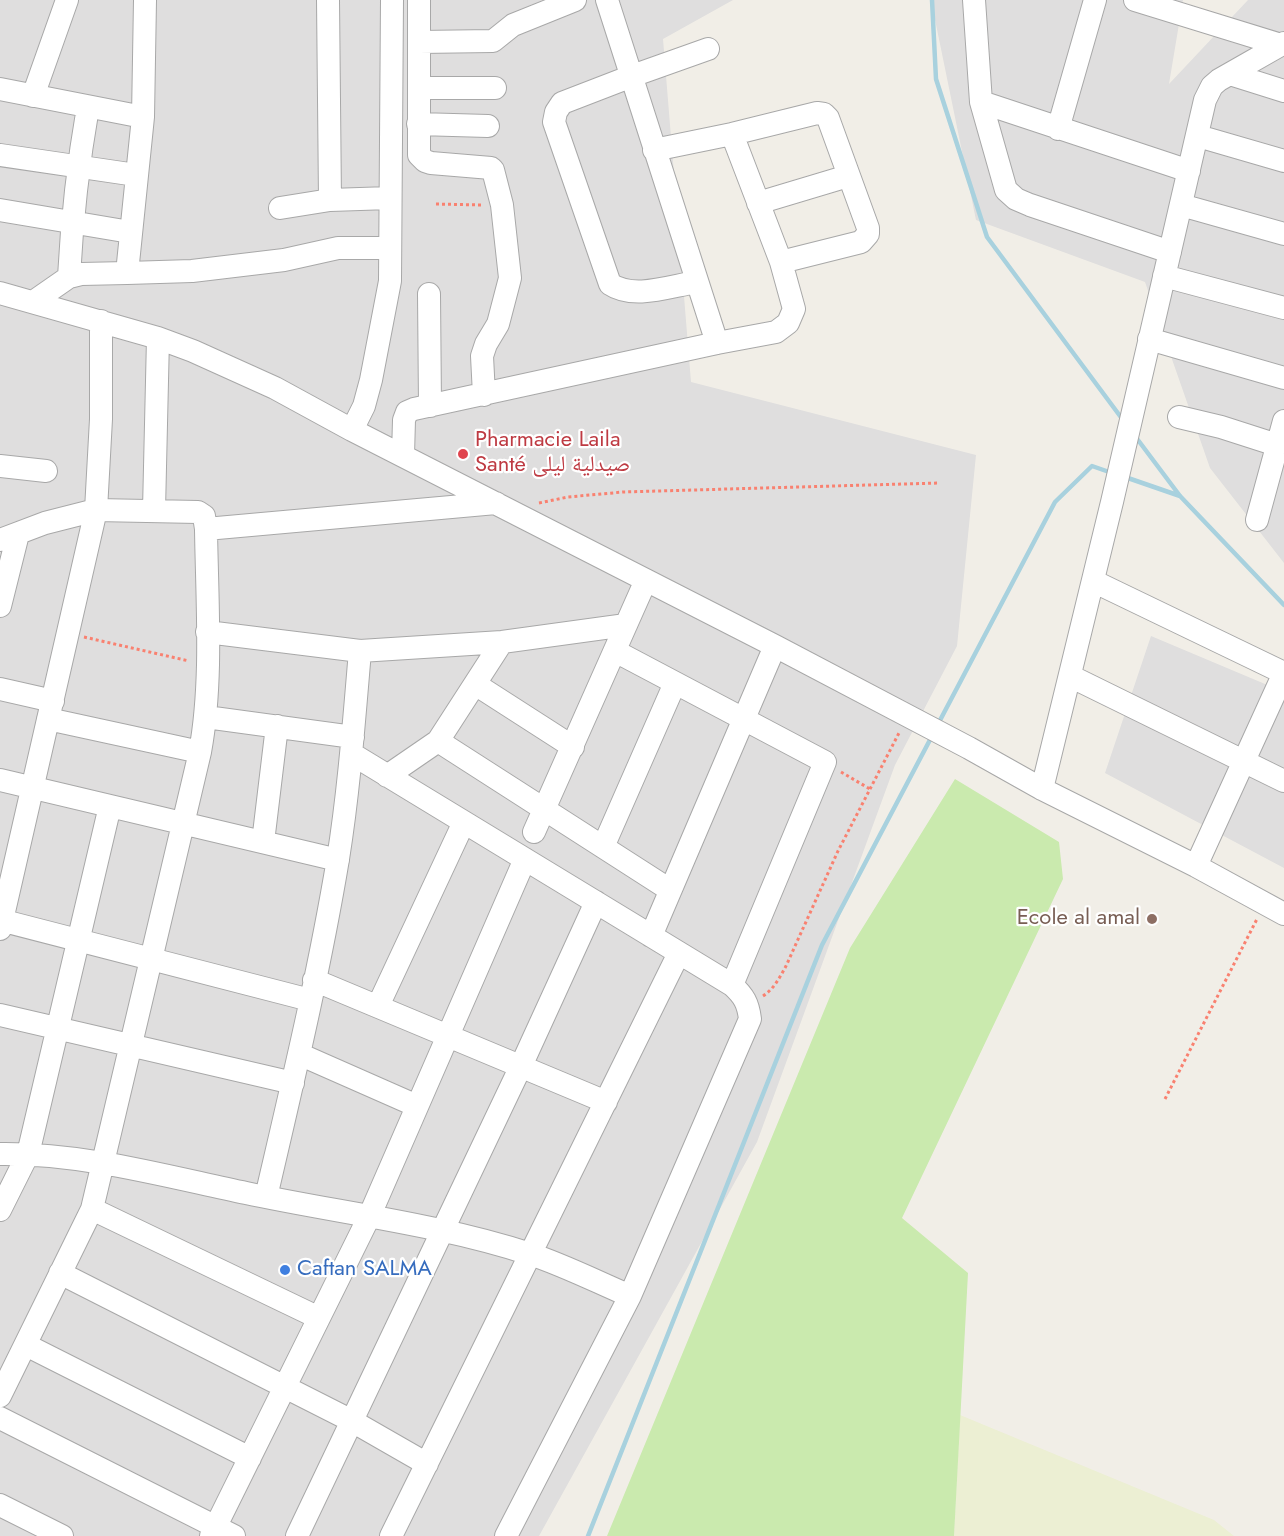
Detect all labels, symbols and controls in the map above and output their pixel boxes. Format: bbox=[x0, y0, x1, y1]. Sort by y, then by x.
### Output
place label: Pharmacie Laila Santé صيدلية ليلى bbox=[475, 428, 630, 480]
marker: Pharmacie Laila Santé صيدلية ليلى bbox=[456, 447, 470, 461]
place label: Ecole al amal bbox=[1017, 906, 1140, 932]
marker: Ecole al amal bbox=[1145, 912, 1159, 926]
place label: Caftan SALMA bbox=[297, 1257, 432, 1283]
marker: Caftan SALMA bbox=[278, 1263, 292, 1277]

